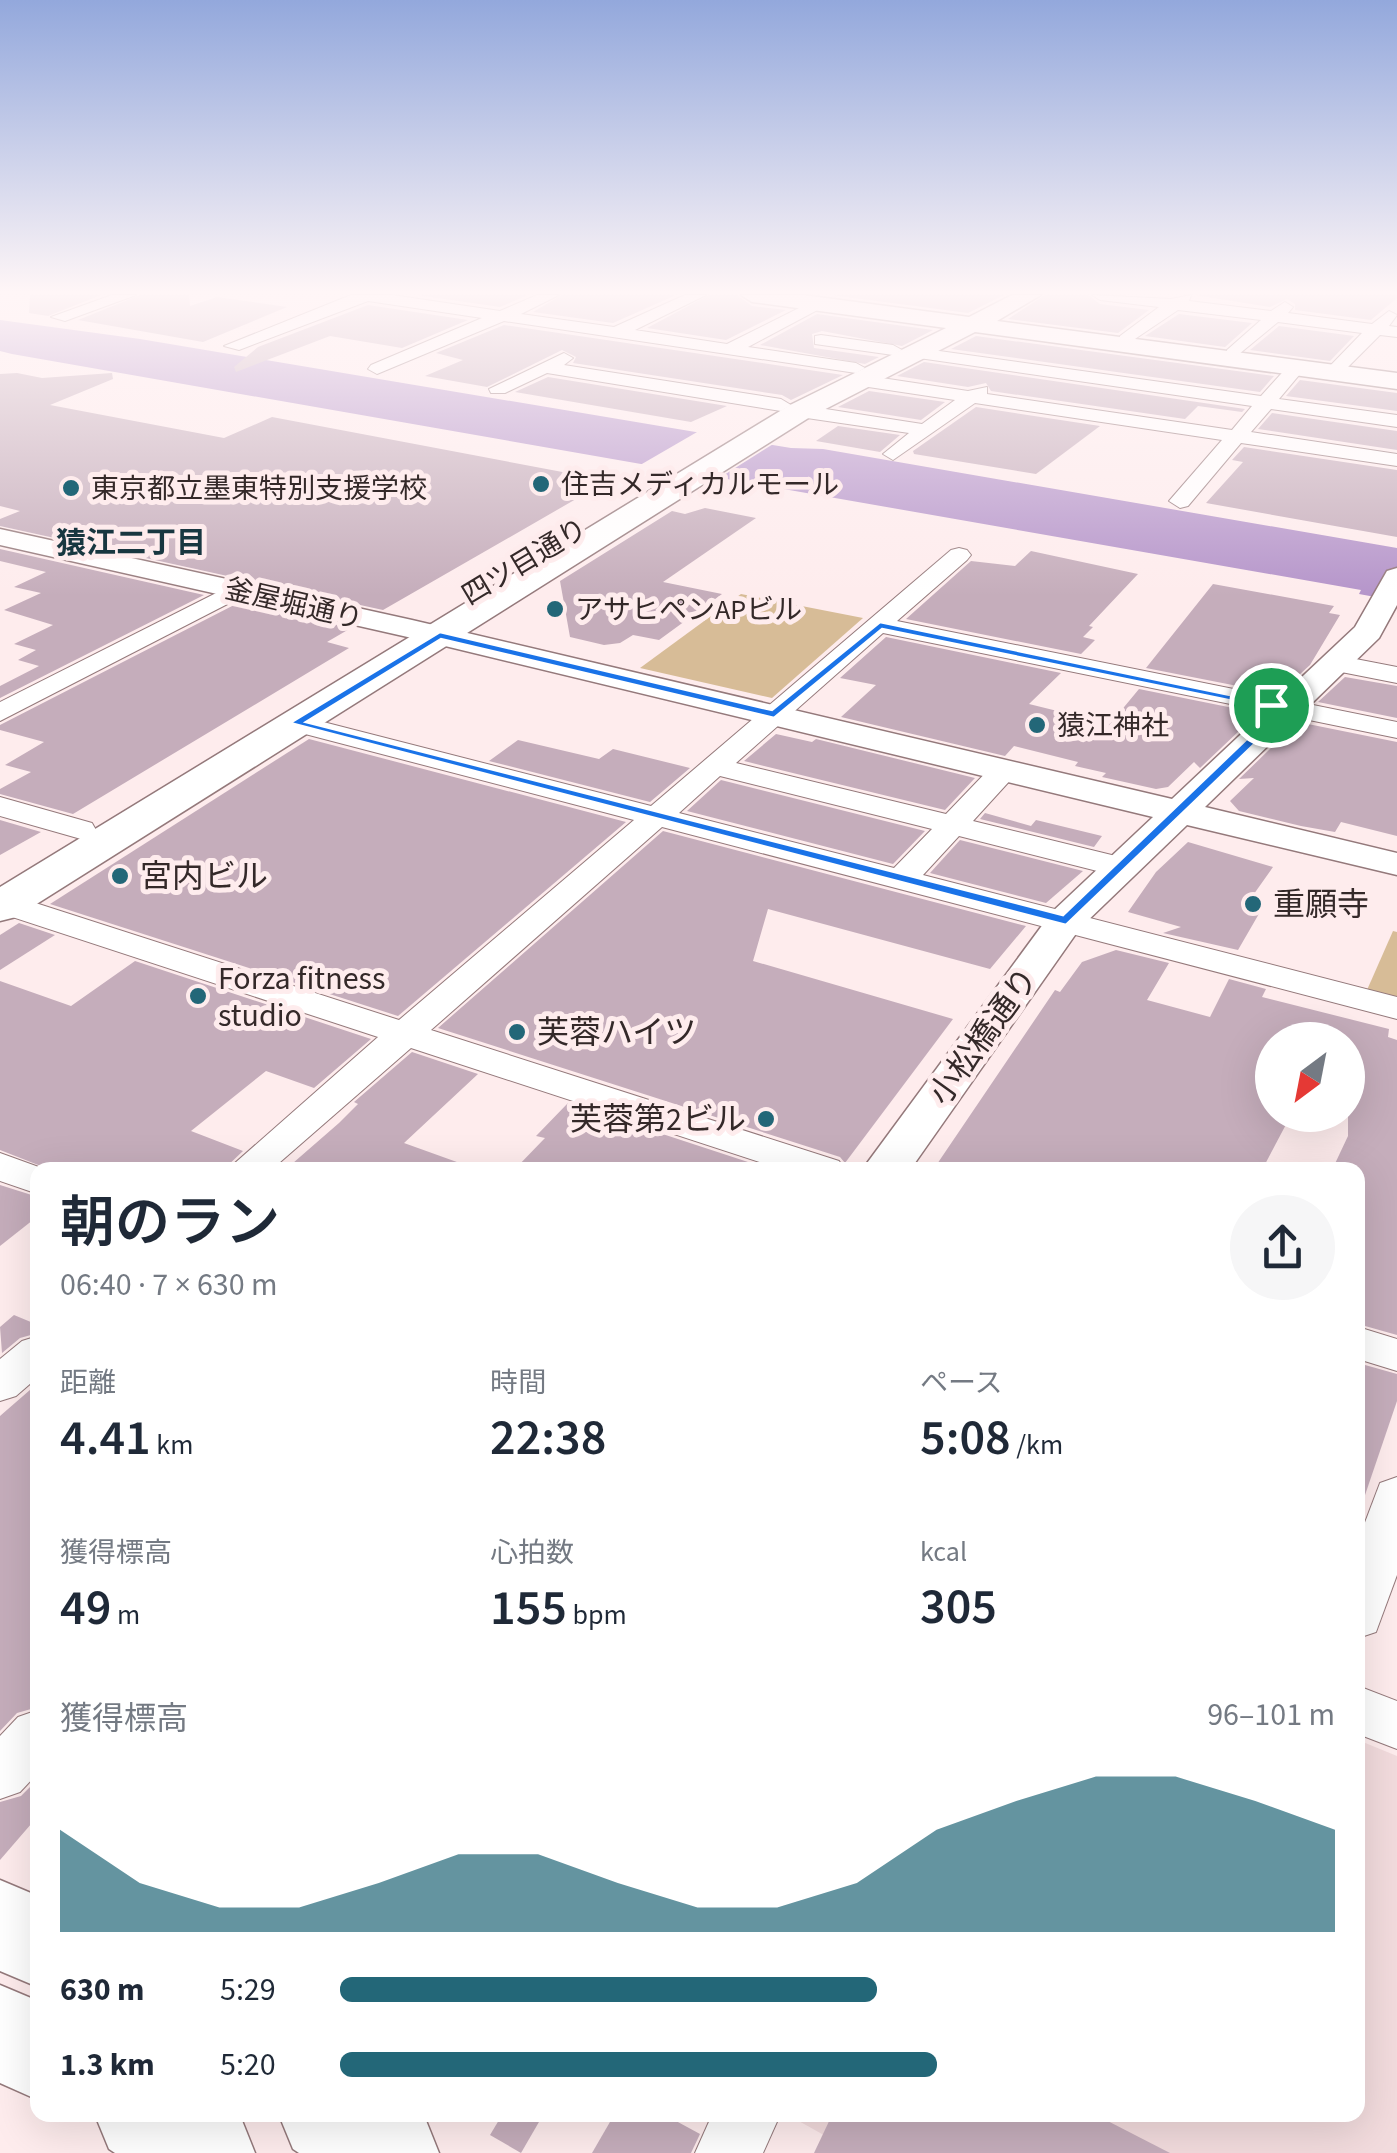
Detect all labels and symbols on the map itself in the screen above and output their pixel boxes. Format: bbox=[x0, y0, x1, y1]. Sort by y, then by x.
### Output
place label: 住吉メディカルモール bbox=[561, 465, 839, 505]
place label: 東京都立墨東特別支援学校 bbox=[91, 469, 427, 509]
marker: 住吉メディカルモール bbox=[530, 473, 552, 495]
marker: 東京都立墨東特別支援学校 bbox=[60, 477, 82, 499]
street label: 四ツ目通り bbox=[454, 509, 595, 615]
district label: 猿江二丁目 bbox=[56, 522, 206, 565]
street label: 釜屋堀通り bbox=[221, 569, 366, 639]
place label: アサヒペンAPビル bbox=[575, 590, 802, 630]
marker: アサヒペンAPビル bbox=[544, 598, 566, 620]
pin bbox=[1229, 663, 1314, 748]
place label: 猿江神社 bbox=[1057, 706, 1169, 746]
marker: 猿江神社 bbox=[1026, 714, 1048, 736]
place label: 宮内ビル bbox=[140, 854, 268, 900]
marker: 宮内ビル bbox=[109, 865, 131, 887]
place label: 重願寺 bbox=[1273, 882, 1369, 928]
marker: 重願寺 bbox=[1242, 893, 1264, 915]
place label: Forza fitness studio bbox=[218, 956, 385, 1039]
street label: 小松橋通り bbox=[918, 958, 1049, 1115]
marker: Forza fitness studio bbox=[187, 985, 209, 1007]
place label: 芙蓉ハイツ bbox=[537, 1010, 696, 1056]
marker: 芙蓉ハイツ bbox=[506, 1021, 528, 1043]
north arrow bbox=[1255, 1022, 1365, 1132]
place label: 芙蓉第2ビル bbox=[570, 1097, 746, 1143]
marker: 芙蓉第2ビル bbox=[755, 1108, 777, 1130]

